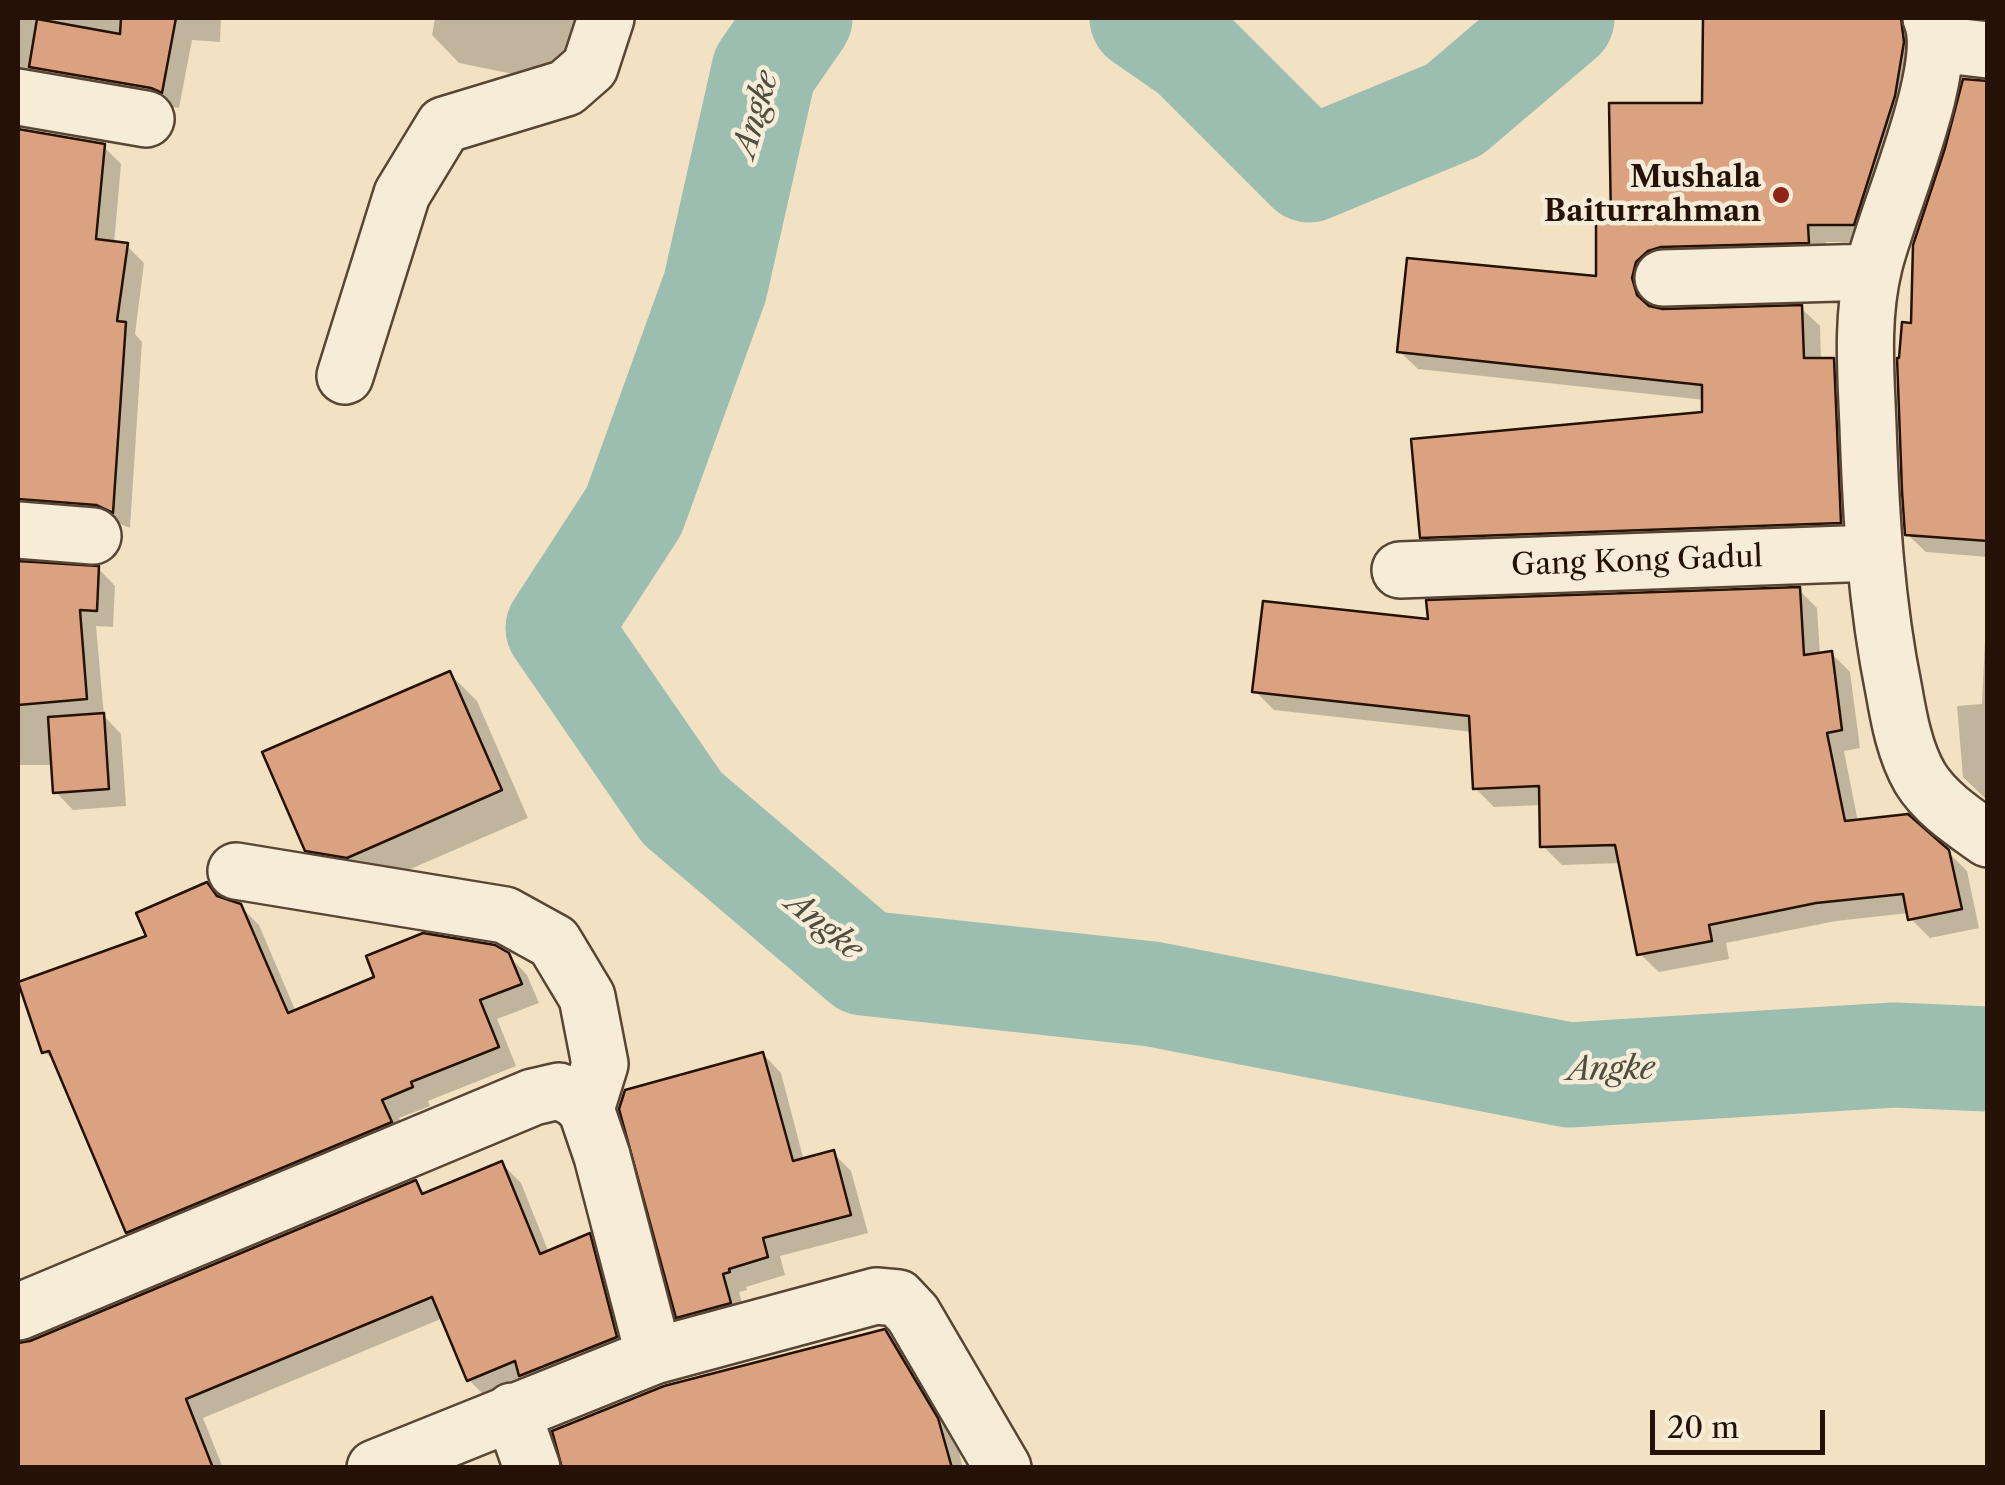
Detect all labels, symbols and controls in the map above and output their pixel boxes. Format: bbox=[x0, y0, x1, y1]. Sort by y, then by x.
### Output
water label: Angke bbox=[726, 66, 788, 162]
place label: Mushala Baiturrahman bbox=[1544, 160, 1761, 230]
marker: Mushala Baiturrahman bbox=[1770, 184, 1792, 206]
street label: Gang Kong Gadul bbox=[1511, 540, 1763, 584]
water label: Angke bbox=[778, 884, 870, 970]
water label: Angke bbox=[1567, 1050, 1655, 1090]
scale bar bbox=[1655, 1390, 1830, 1452]
text: 20 m bbox=[1667, 1409, 1739, 1446]

